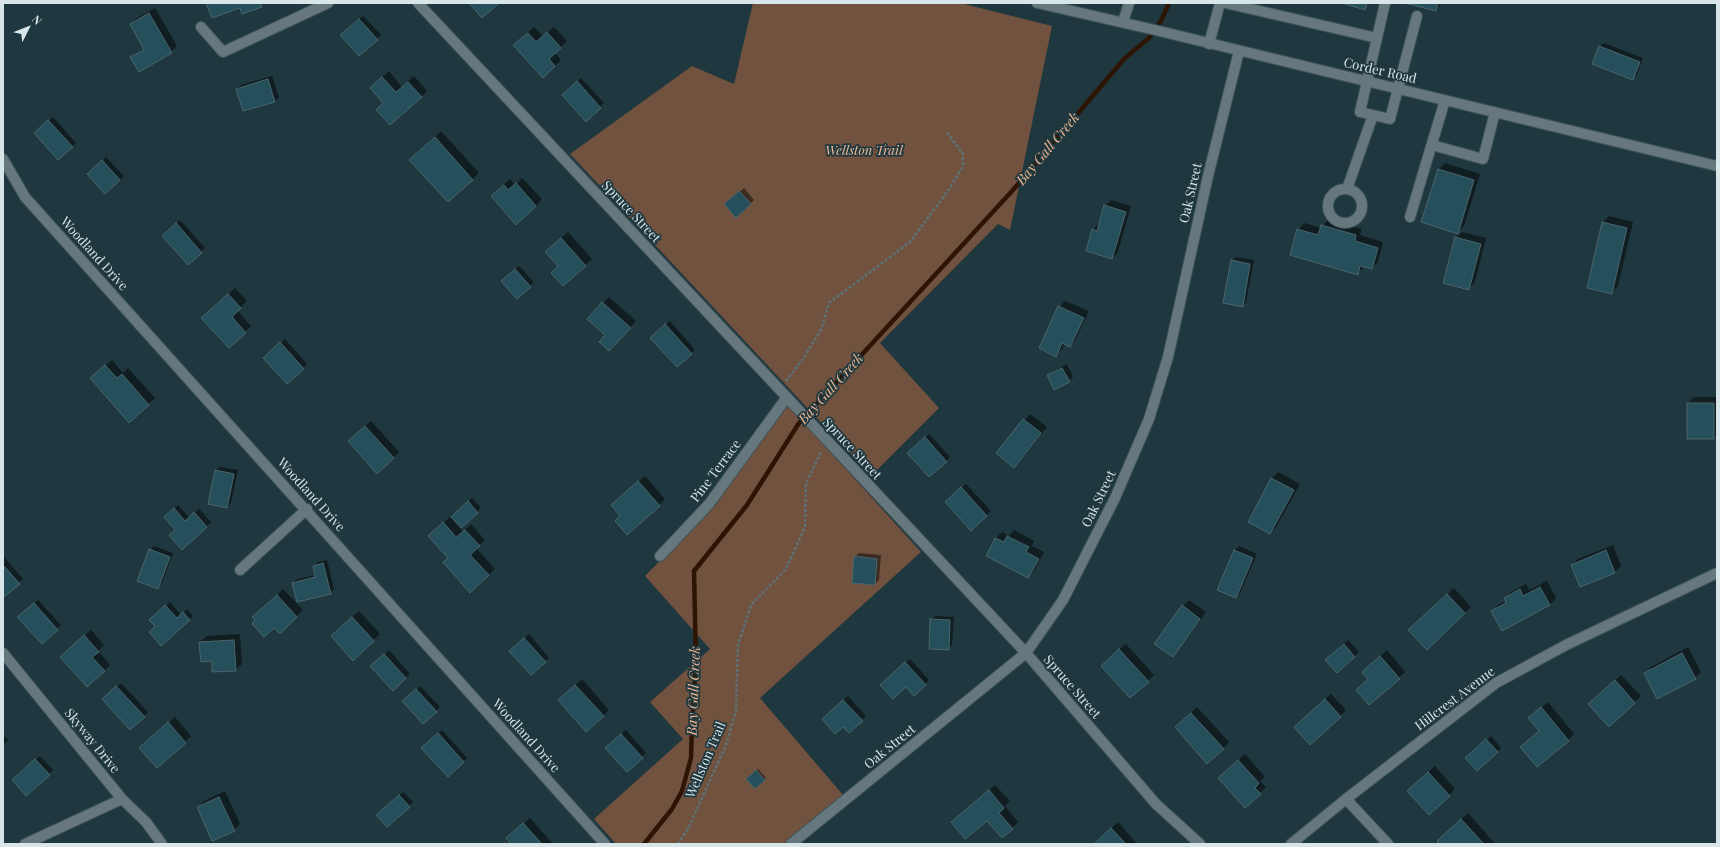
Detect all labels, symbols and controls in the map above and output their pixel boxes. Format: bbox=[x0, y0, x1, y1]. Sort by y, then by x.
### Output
north arrow bbox=[8, 8, 48, 48]
text: N bbox=[29, 12, 46, 28]
street label: Corder Road bbox=[1342, 55, 1418, 87]
water label: Bay Gall Creek bbox=[1013, 109, 1083, 189]
park label: Wellston Trail bbox=[825, 143, 903, 159]
street label: Oak Street bbox=[1176, 161, 1206, 225]
street label: Spruce Street bbox=[598, 178, 664, 246]
street label: Woodland Drive bbox=[57, 214, 131, 294]
water label: Bay Gall Creek bbox=[795, 350, 867, 428]
street label: Spruce Street bbox=[819, 415, 885, 483]
street label: Pine Terrace bbox=[687, 437, 745, 505]
street label: Woodland Drive bbox=[274, 455, 348, 535]
street label: Oak Street bbox=[1079, 468, 1119, 530]
water label: Bay Gall Creek bbox=[684, 646, 704, 736]
street label: Spruce Street bbox=[1040, 652, 1104, 722]
street label: Hillcrest Avenue bbox=[1412, 664, 1498, 734]
street label: Woodland Drive bbox=[489, 696, 563, 776]
street label: Skyway Drive bbox=[61, 706, 123, 776]
street label: Wellston Trail bbox=[683, 720, 729, 800]
street label: Oak Street bbox=[861, 722, 919, 772]

